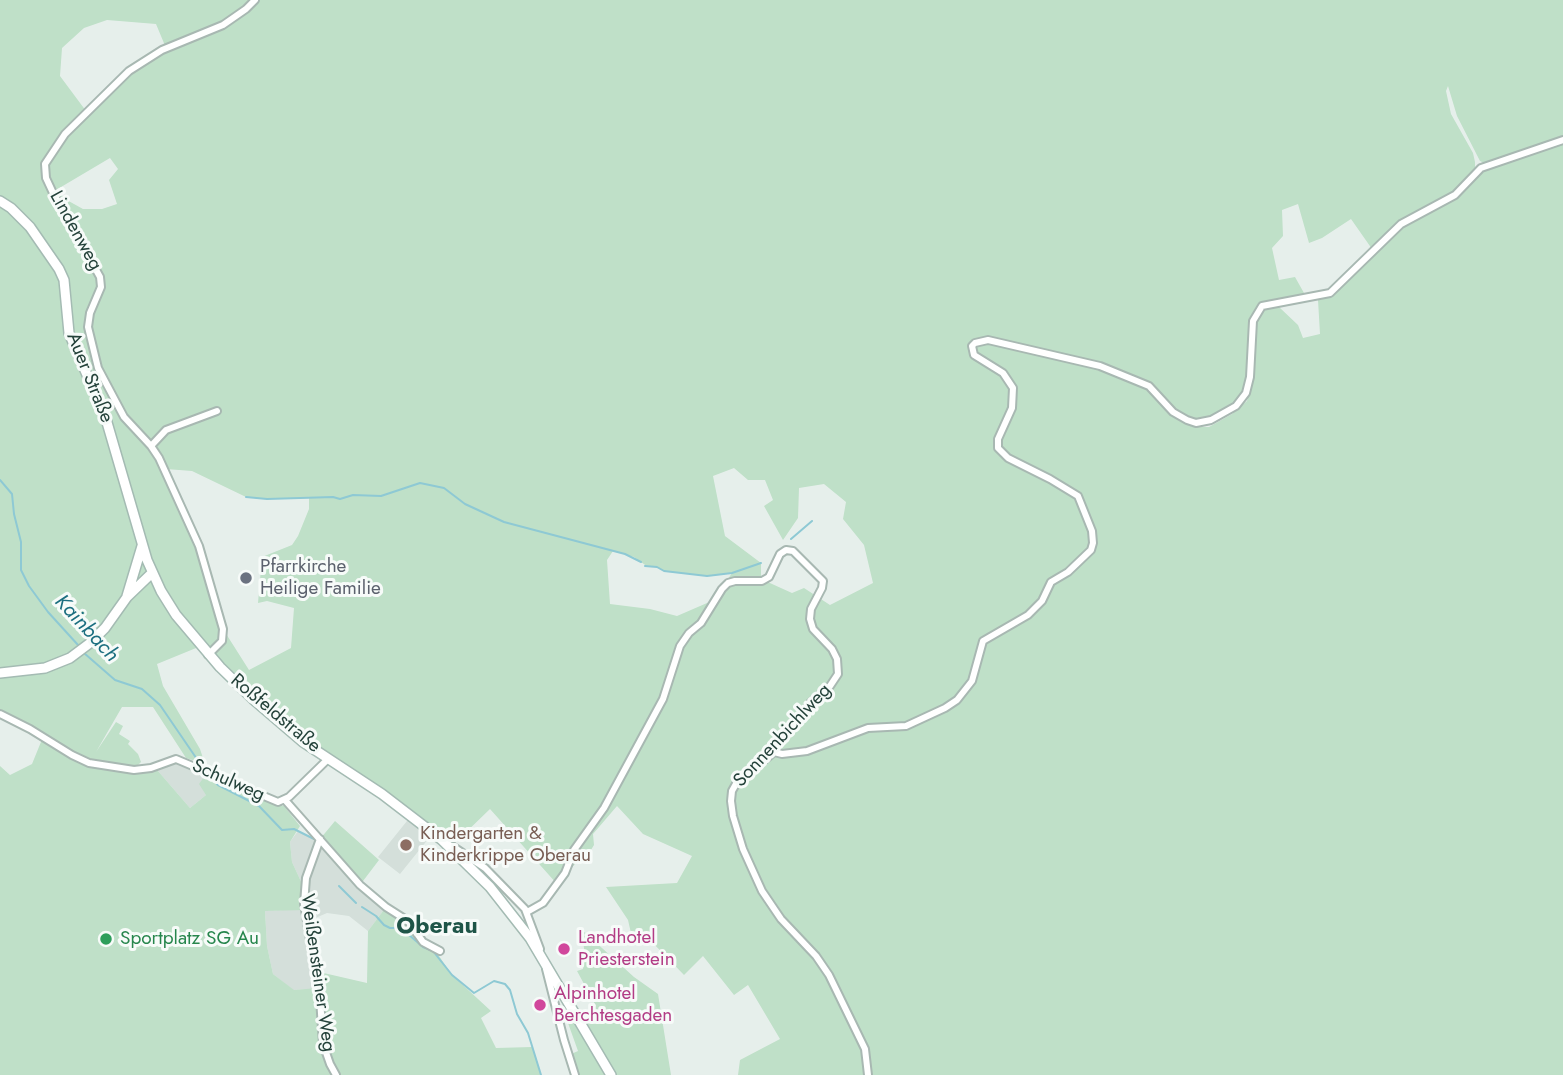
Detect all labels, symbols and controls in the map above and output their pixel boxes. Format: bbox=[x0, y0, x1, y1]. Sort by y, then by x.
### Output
street label: Lindenweg bbox=[44, 187, 106, 275]
street label: Auer Straße bbox=[61, 330, 117, 426]
place label: Pfarrkirche Heilige Familie bbox=[260, 556, 381, 600]
marker: Pfarrkirche Heilige Familie bbox=[238, 570, 254, 586]
water label: Kainbach bbox=[49, 590, 123, 668]
street label: Roßfeldstraße bbox=[225, 670, 325, 758]
street label: Sonnenbichlweg bbox=[729, 680, 837, 792]
street label: Schulweg bbox=[188, 755, 268, 807]
place label: Kindergarten & Kinderkrippe Oberau bbox=[420, 823, 591, 867]
marker: Kindergarten & Kinderkrippe Oberau bbox=[398, 837, 414, 853]
street label: Weißensteiner Weg bbox=[295, 893, 339, 1053]
district label: Oberau bbox=[396, 913, 478, 941]
place label: Landhotel Priesterstein bbox=[578, 927, 675, 971]
place label: Sportplatz SG Au bbox=[120, 928, 259, 950]
marker: Sportplatz SG Au bbox=[98, 931, 114, 947]
marker: Landhotel Priesterstein bbox=[556, 941, 572, 957]
place label: Alpinhotel Berchtesgaden bbox=[554, 983, 672, 1027]
marker: Alpinhotel Berchtesgaden bbox=[532, 997, 548, 1013]

